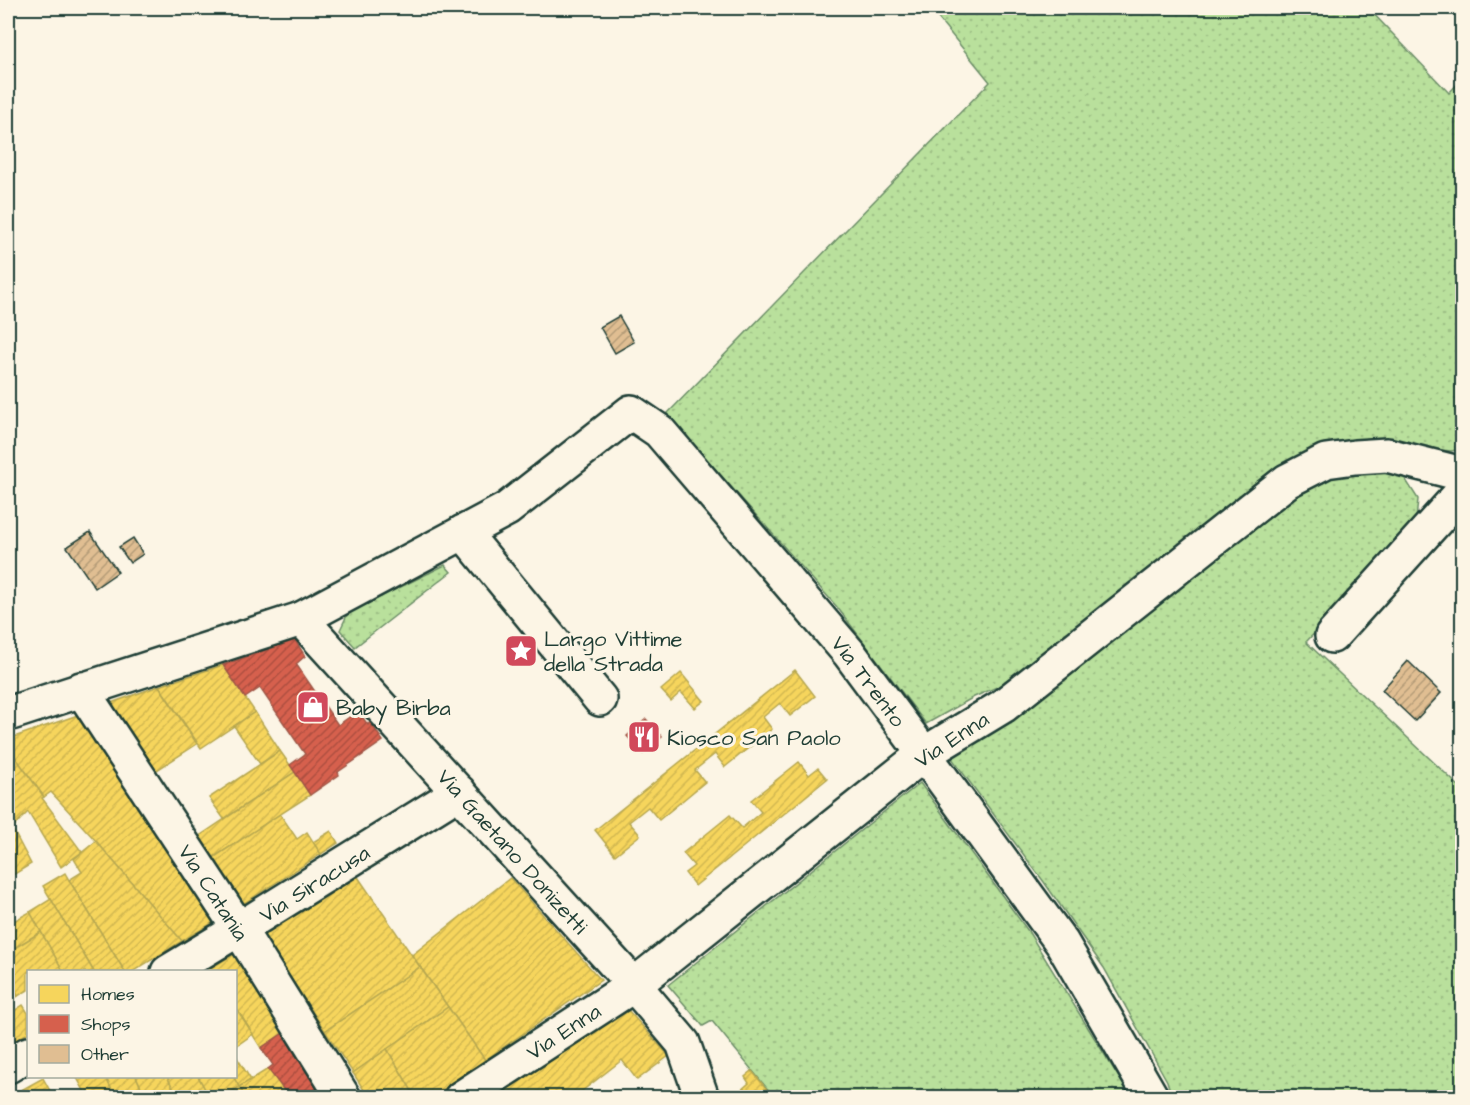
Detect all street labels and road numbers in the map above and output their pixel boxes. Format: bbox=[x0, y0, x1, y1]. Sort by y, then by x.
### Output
street label: Via Trento bbox=[823, 630, 913, 735]
street label: Via Enna bbox=[908, 705, 995, 776]
street label: Via Gaetano Donizetti bbox=[429, 763, 595, 941]
street label: Via Catania bbox=[170, 838, 256, 947]
street label: Via Siracusa bbox=[253, 838, 376, 931]
street label: Via Enna bbox=[520, 997, 607, 1068]

